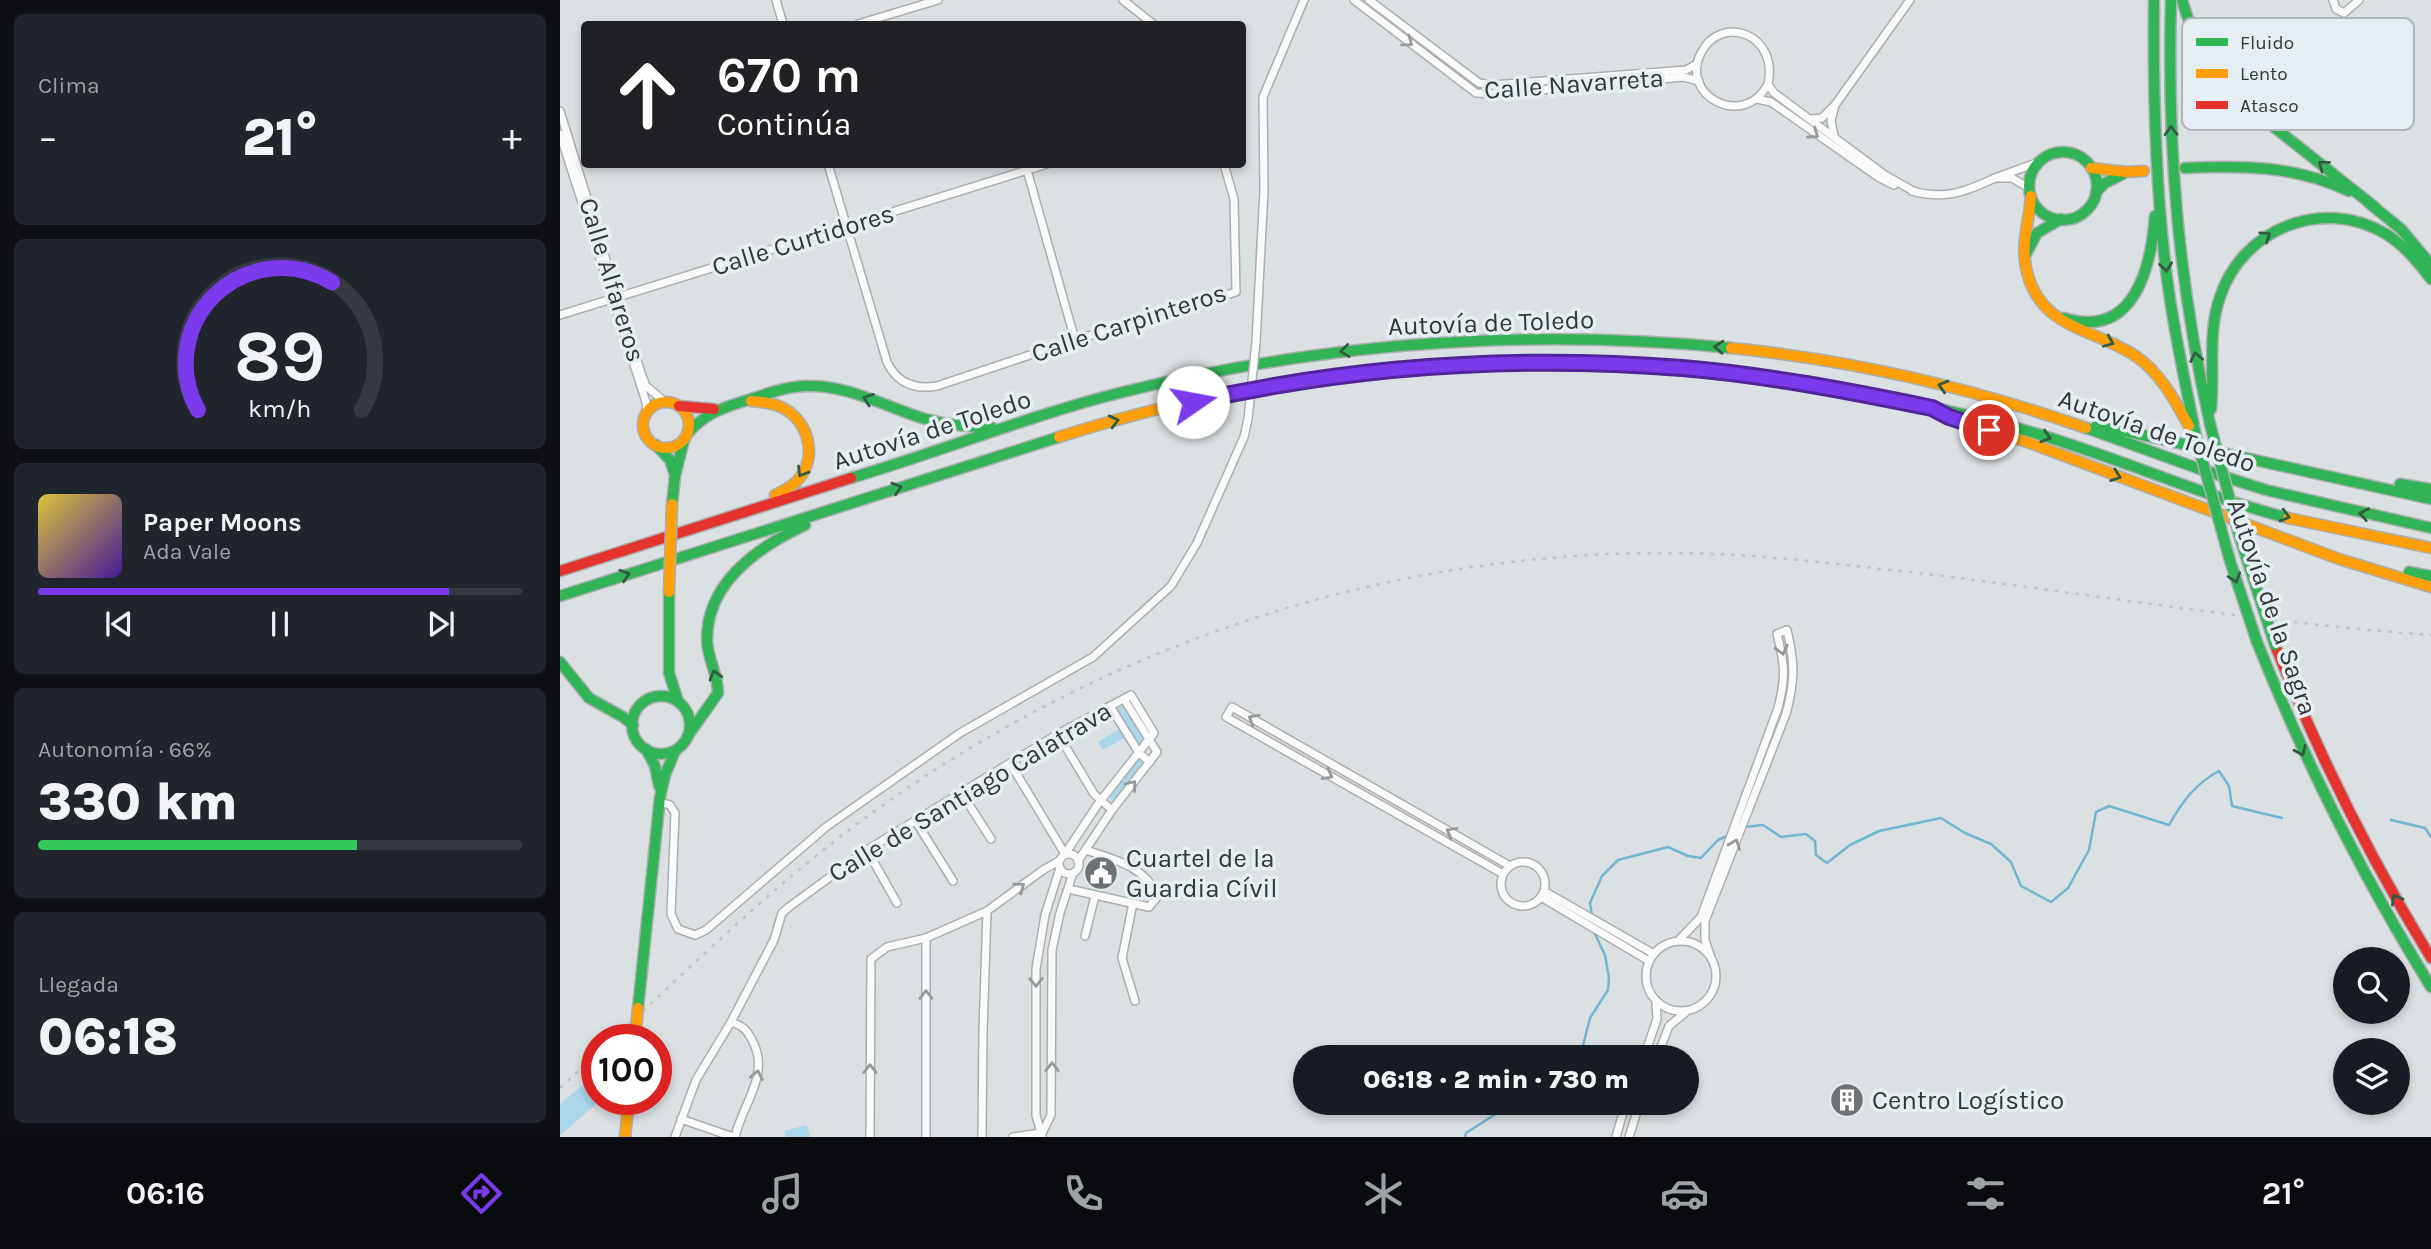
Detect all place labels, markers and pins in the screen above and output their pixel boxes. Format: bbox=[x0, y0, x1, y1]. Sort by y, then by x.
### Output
pin bbox=[1959, 400, 2019, 460]
place label: Cuartel de la Guardia Cívil bbox=[1126, 843, 1278, 904]
public building icon: Cuartel de la Guardia Cívil bbox=[1082, 854, 1120, 892]
building icon: Centro Logístico bbox=[1828, 1081, 1866, 1119]
place label: Centro Logístico bbox=[1872, 1085, 2064, 1116]

